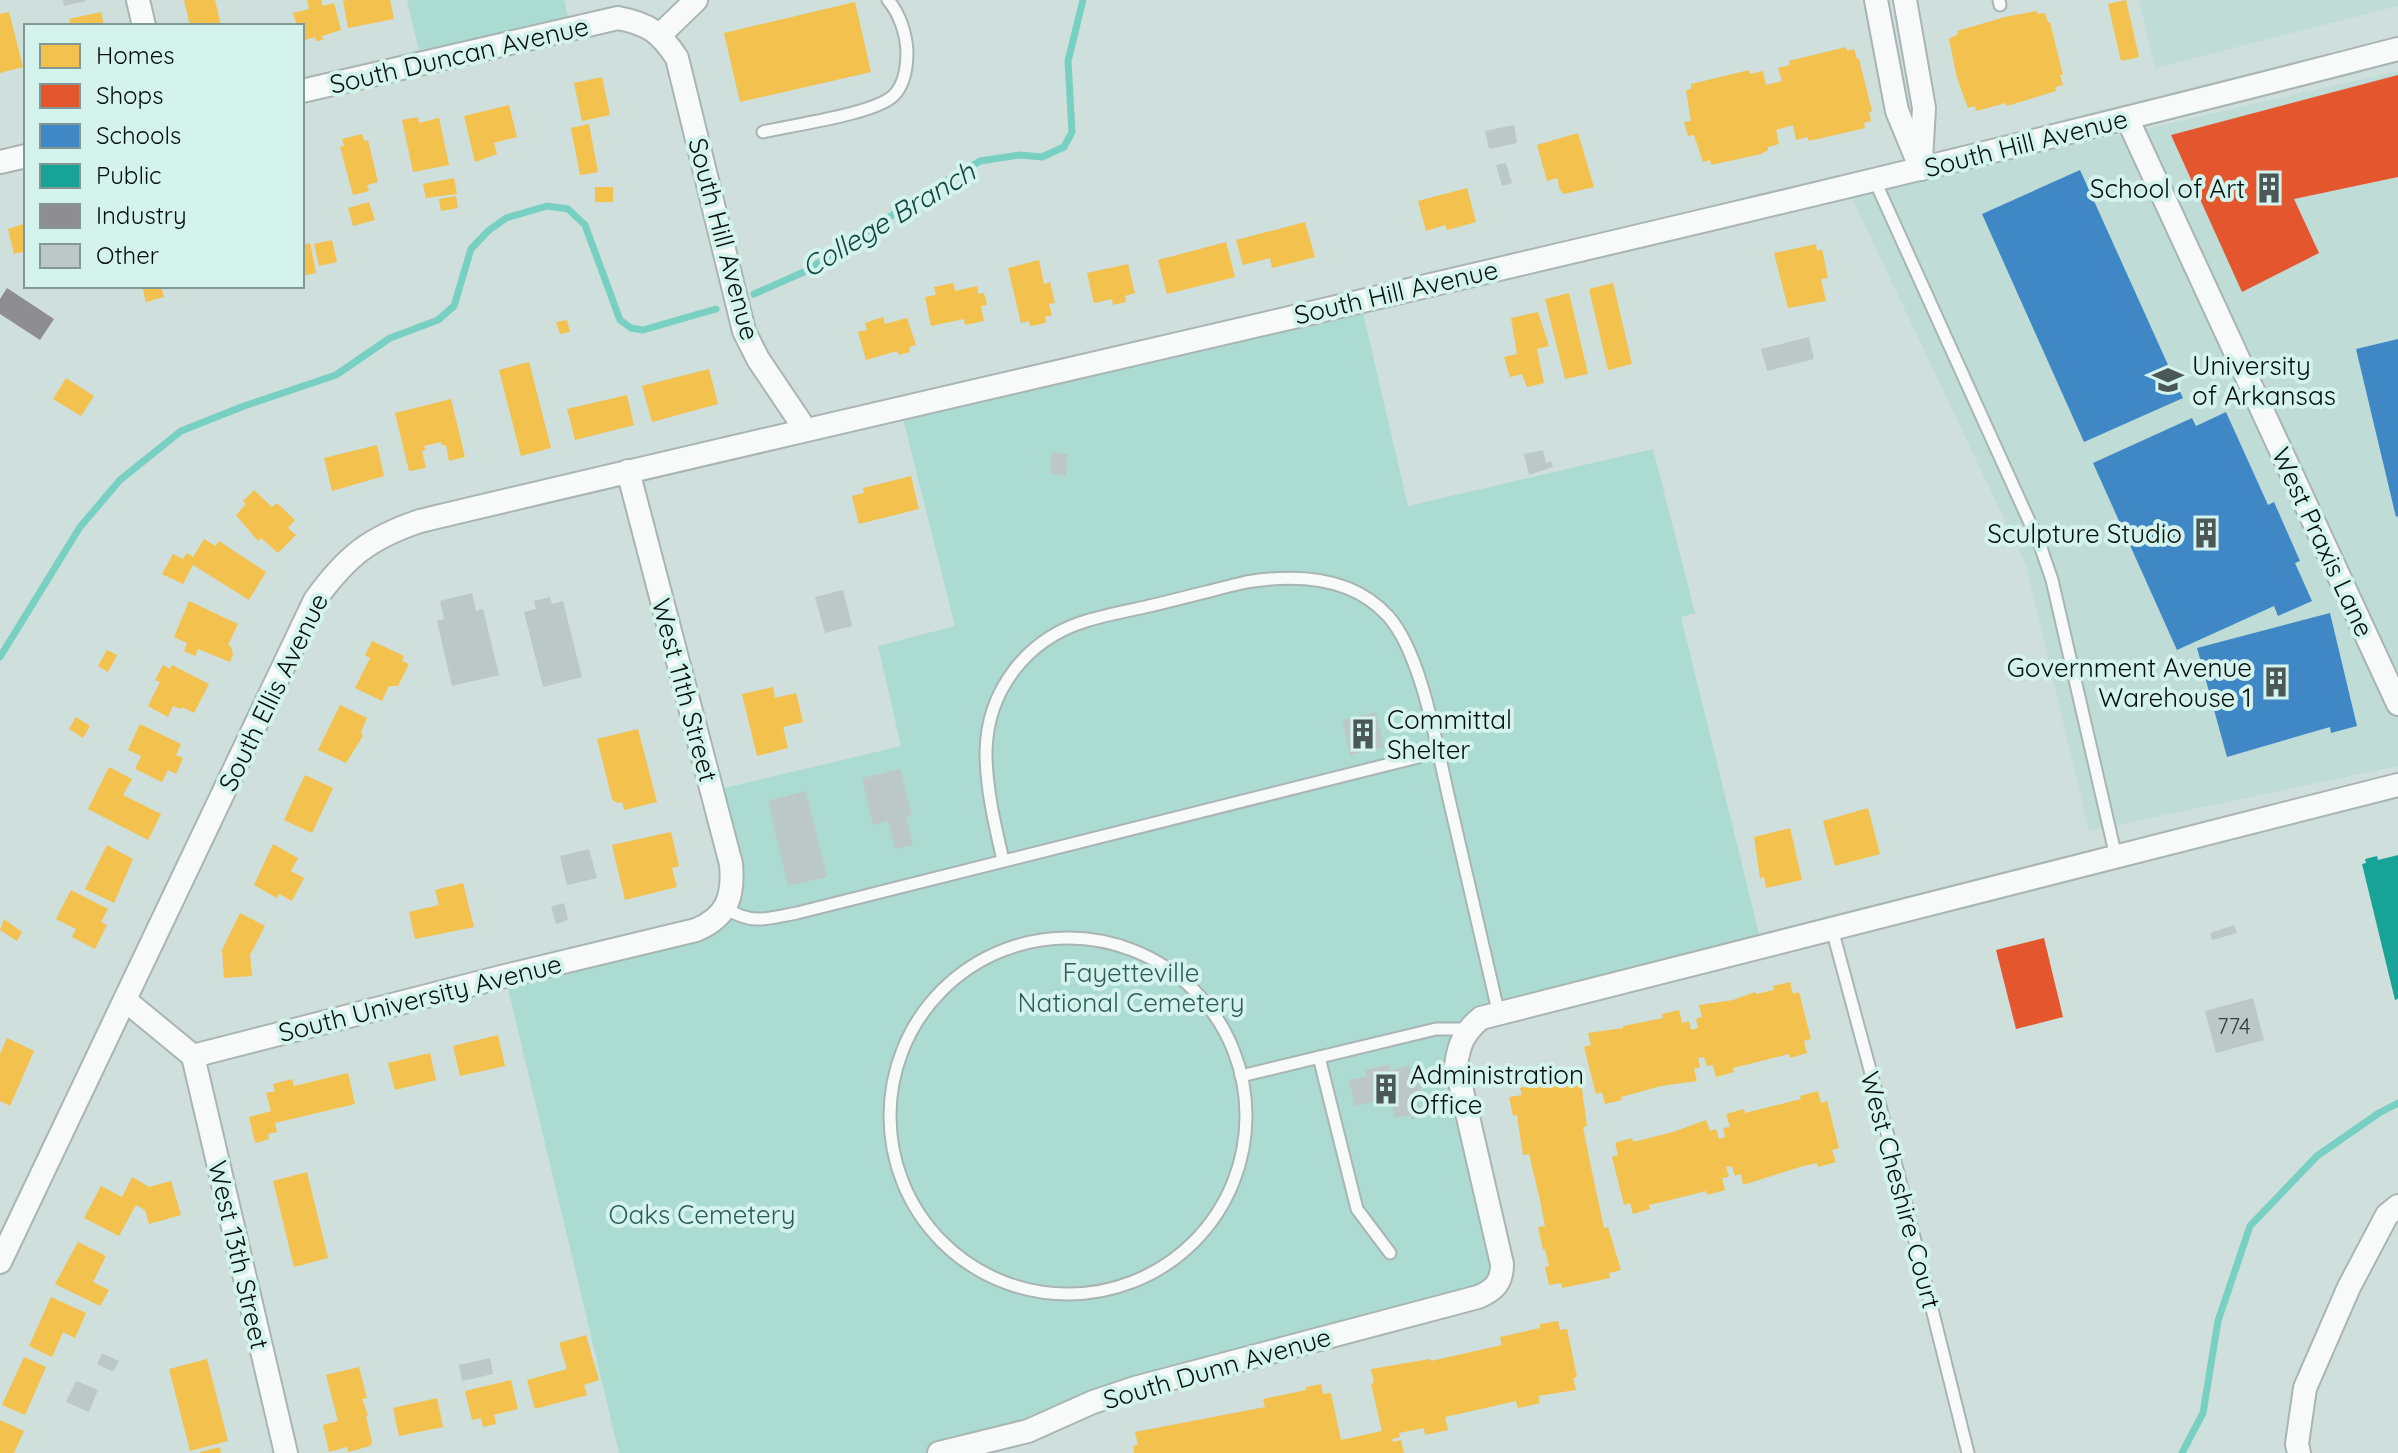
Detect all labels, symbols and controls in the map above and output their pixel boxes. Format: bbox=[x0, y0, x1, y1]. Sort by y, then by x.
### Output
street label: South Duncan Avenue bbox=[326, 9, 592, 101]
legend bbox=[24, 24, 304, 288]
text: Homes bbox=[96, 40, 174, 70]
text: Shops bbox=[96, 80, 163, 110]
street label: South Hill Avenue bbox=[1921, 102, 2131, 184]
text: Schools bbox=[96, 120, 181, 150]
street label: South Hill Avenue bbox=[681, 134, 767, 344]
water label: College Branch bbox=[795, 153, 982, 284]
text: Public bbox=[96, 160, 161, 190]
building icon: School of Art bbox=[2252, 171, 2286, 205]
place label: School of Art bbox=[2090, 172, 2245, 205]
text: Industry bbox=[96, 200, 187, 230]
text: Other bbox=[96, 240, 159, 270]
street label: South Hill Avenue bbox=[1291, 253, 1501, 331]
place label: University of Arkansas bbox=[2192, 349, 2336, 412]
school or university icon: University of Arkansas bbox=[2151, 363, 2185, 397]
street label: West Praxis Lane bbox=[2265, 442, 2381, 642]
building icon: Sculpture Studio bbox=[2189, 516, 2223, 550]
place label: Sculpture Studio bbox=[1987, 517, 2182, 550]
street label: South Ellis Avenue bbox=[211, 588, 335, 796]
street label: West 11th Street bbox=[645, 595, 725, 785]
place label: Government Avenue Warehouse 1 bbox=[2007, 651, 2252, 714]
building icon: Government Avenue Warehouse 1 bbox=[2259, 665, 2293, 699]
place label: Committal Shelter bbox=[1387, 703, 1512, 766]
building icon: Committal Shelter bbox=[1346, 717, 1380, 751]
street label: South University Avenue bbox=[275, 947, 565, 1049]
park label: Fayetteville National Cemetery bbox=[1018, 956, 1244, 1019]
house number: 774 bbox=[2217, 1012, 2251, 1040]
place label: Administration Office bbox=[1410, 1058, 1584, 1121]
street label: West Cheshire Court bbox=[1853, 1068, 1949, 1312]
building icon: Administration Office bbox=[1369, 1072, 1403, 1106]
street label: West 13th Street bbox=[201, 1157, 277, 1353]
park label: Oaks Cemetery bbox=[609, 1198, 795, 1231]
street label: South Dunn Avenue bbox=[1099, 1320, 1335, 1416]

